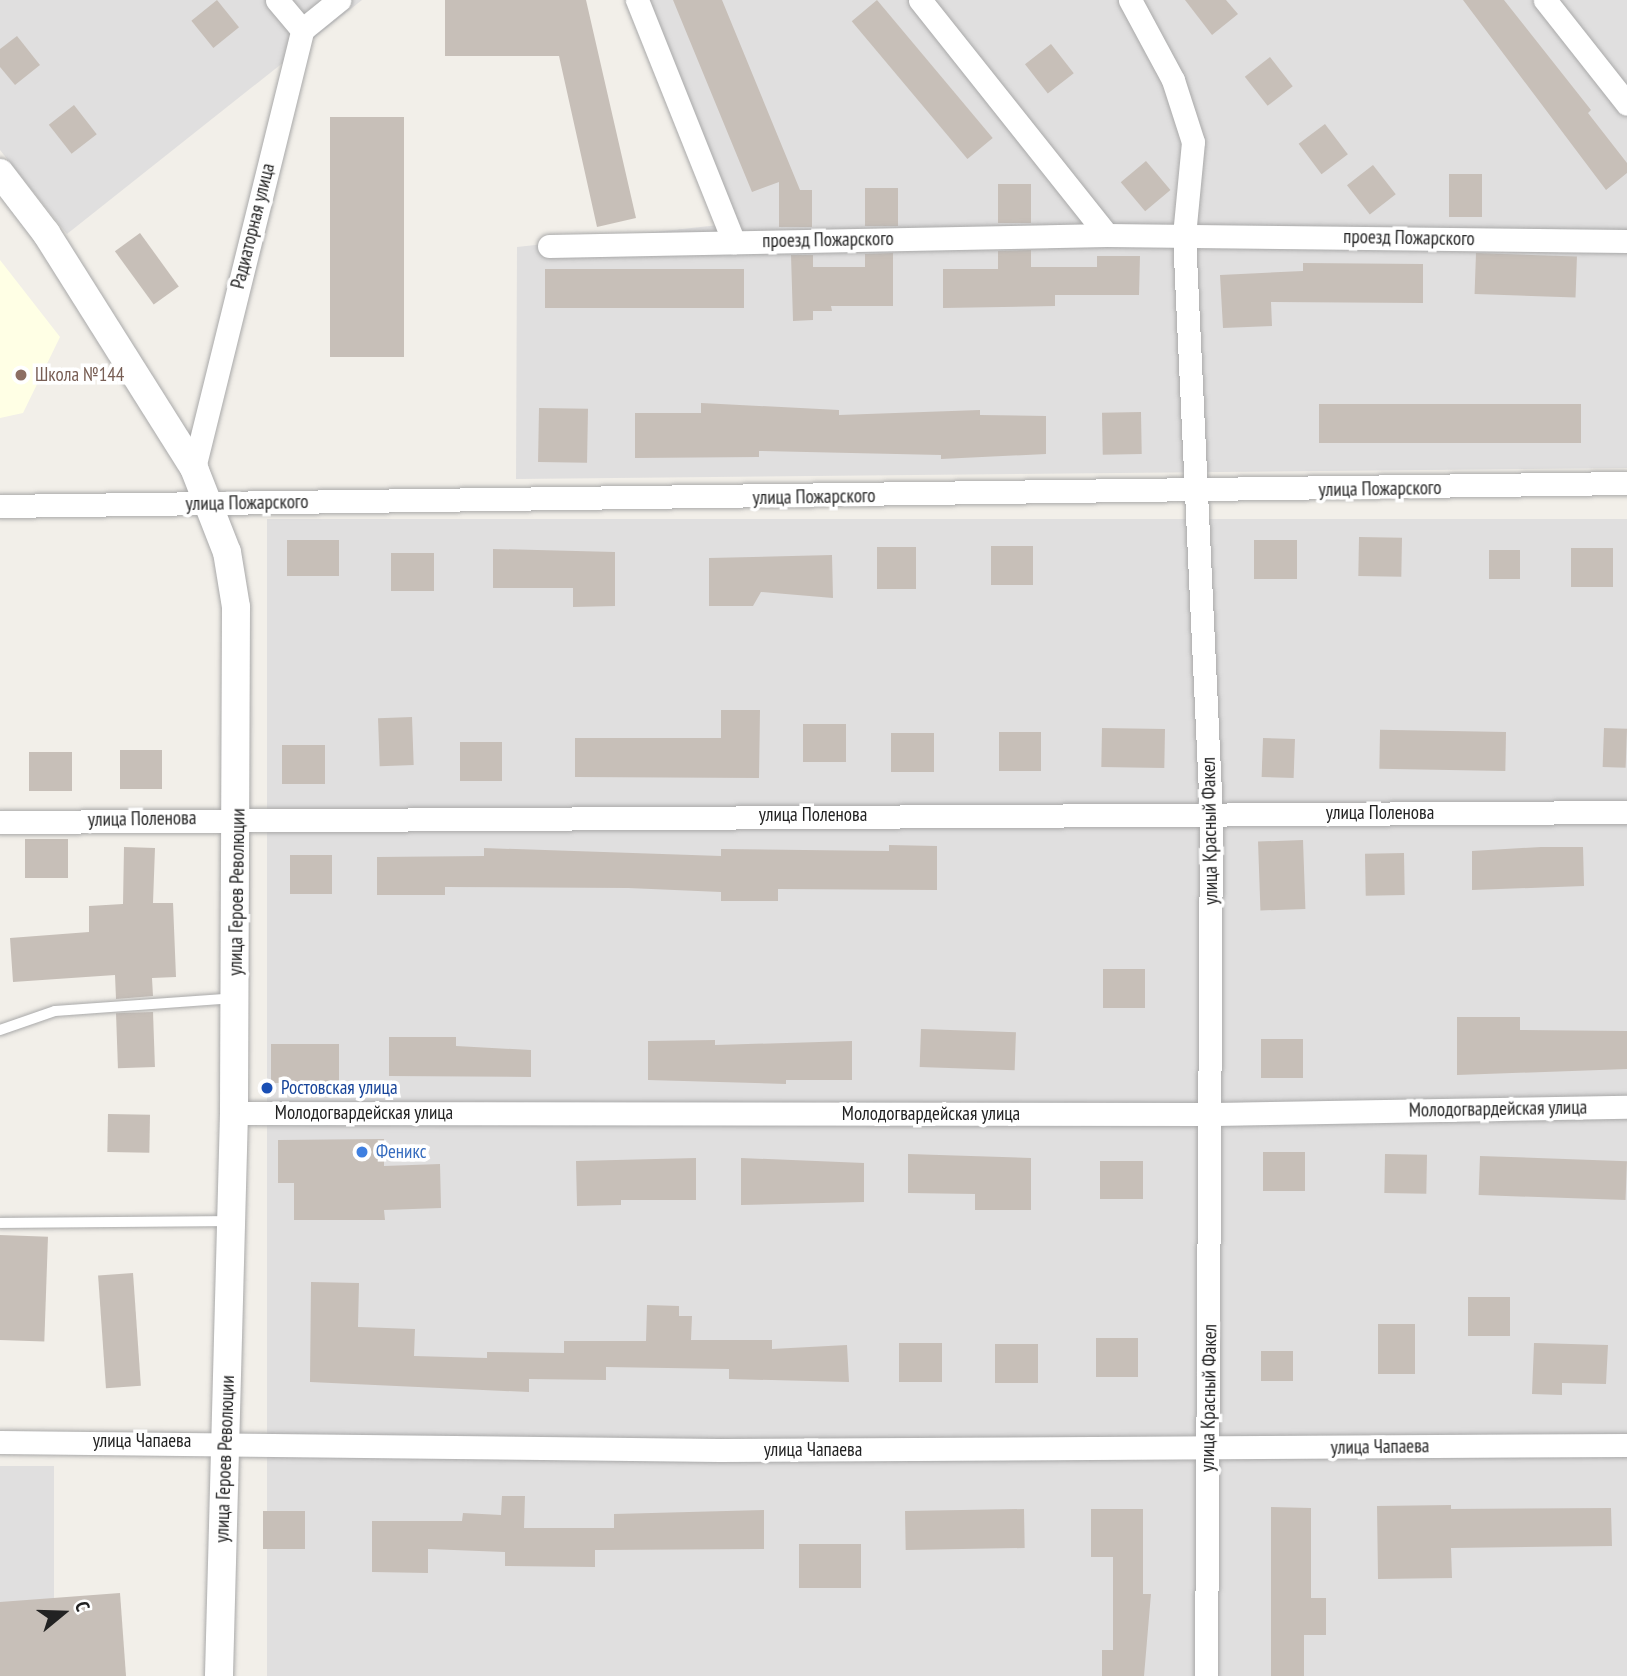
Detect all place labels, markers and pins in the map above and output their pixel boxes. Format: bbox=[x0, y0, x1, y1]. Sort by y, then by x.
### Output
place label: Школа №144 bbox=[35, 364, 124, 386]
marker: Школа №144 bbox=[13, 367, 29, 383]
place label: Ростовская улица bbox=[281, 1077, 398, 1099]
marker: Ростовская улица bbox=[259, 1080, 275, 1096]
place label: Феникс bbox=[376, 1141, 426, 1163]
marker: Феникс bbox=[354, 1144, 370, 1160]

